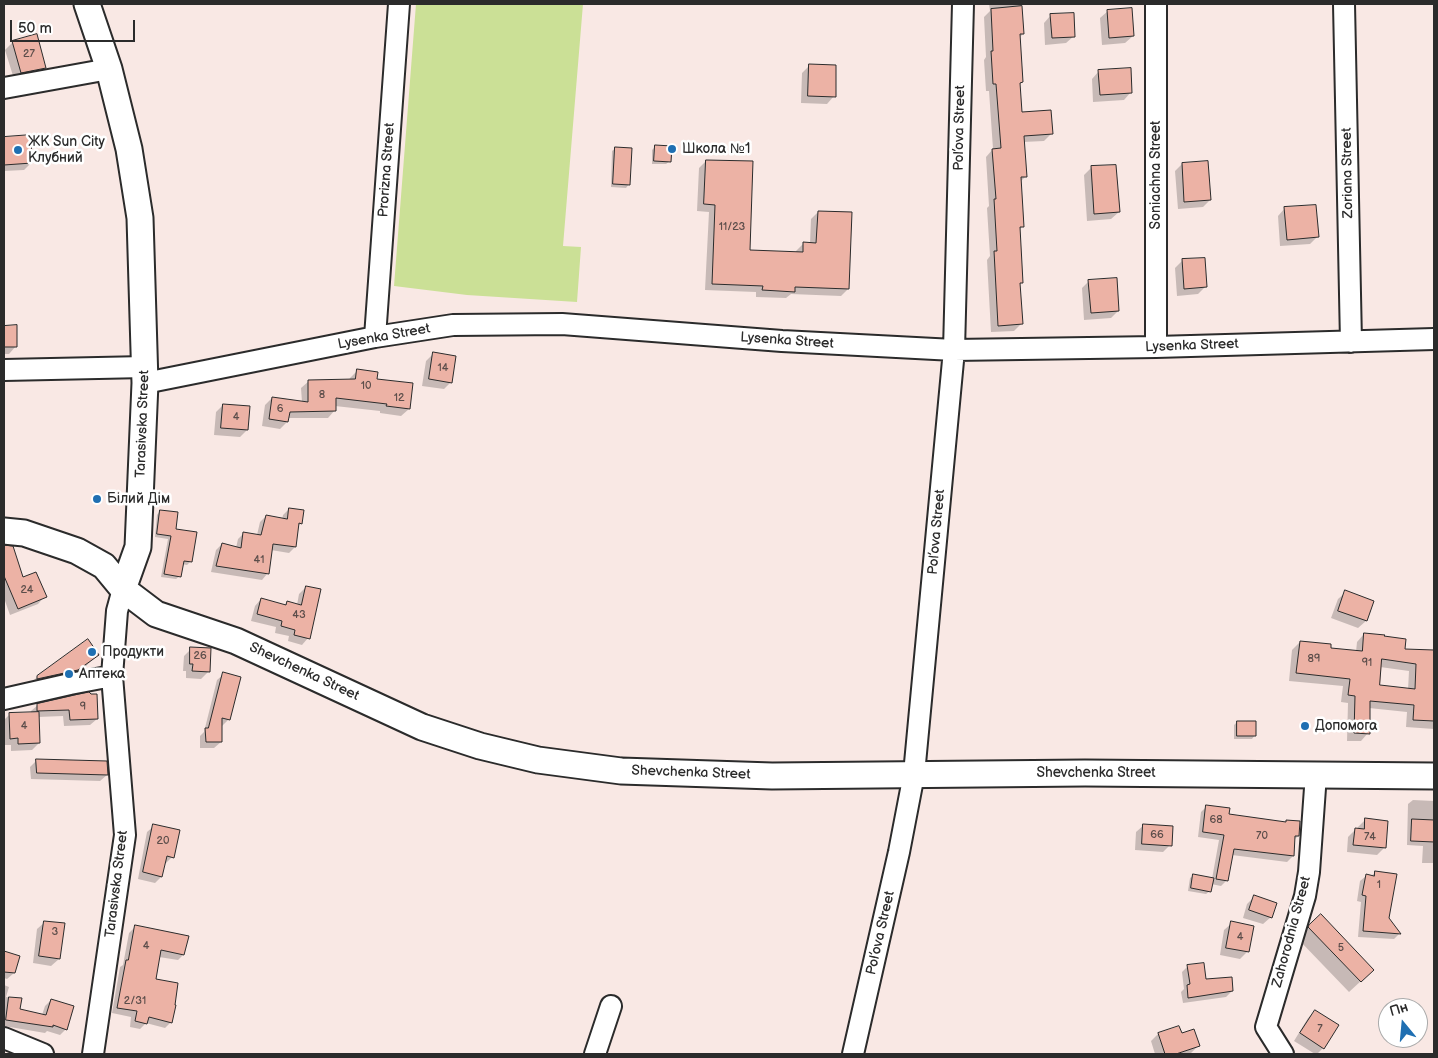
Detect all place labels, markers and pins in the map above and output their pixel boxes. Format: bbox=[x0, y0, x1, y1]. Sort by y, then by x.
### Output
place label: ЖК Sun City Клубний bbox=[28, 134, 105, 166]
place label: Школа №1 bbox=[682, 141, 750, 157]
marker: Школа №1 bbox=[666, 143, 678, 155]
marker: ЖК Sun City Клубний bbox=[12, 144, 24, 156]
place label: Білий Дім bbox=[107, 491, 170, 507]
marker: Білий Дім bbox=[91, 493, 103, 505]
place label: Продукти bbox=[102, 644, 164, 660]
marker: Продукти bbox=[86, 646, 98, 658]
place label: Аптека bbox=[79, 666, 125, 682]
marker: Аптека bbox=[63, 668, 75, 680]
place label: Допомога bbox=[1315, 718, 1378, 734]
marker: Допомога bbox=[1299, 720, 1311, 732]

